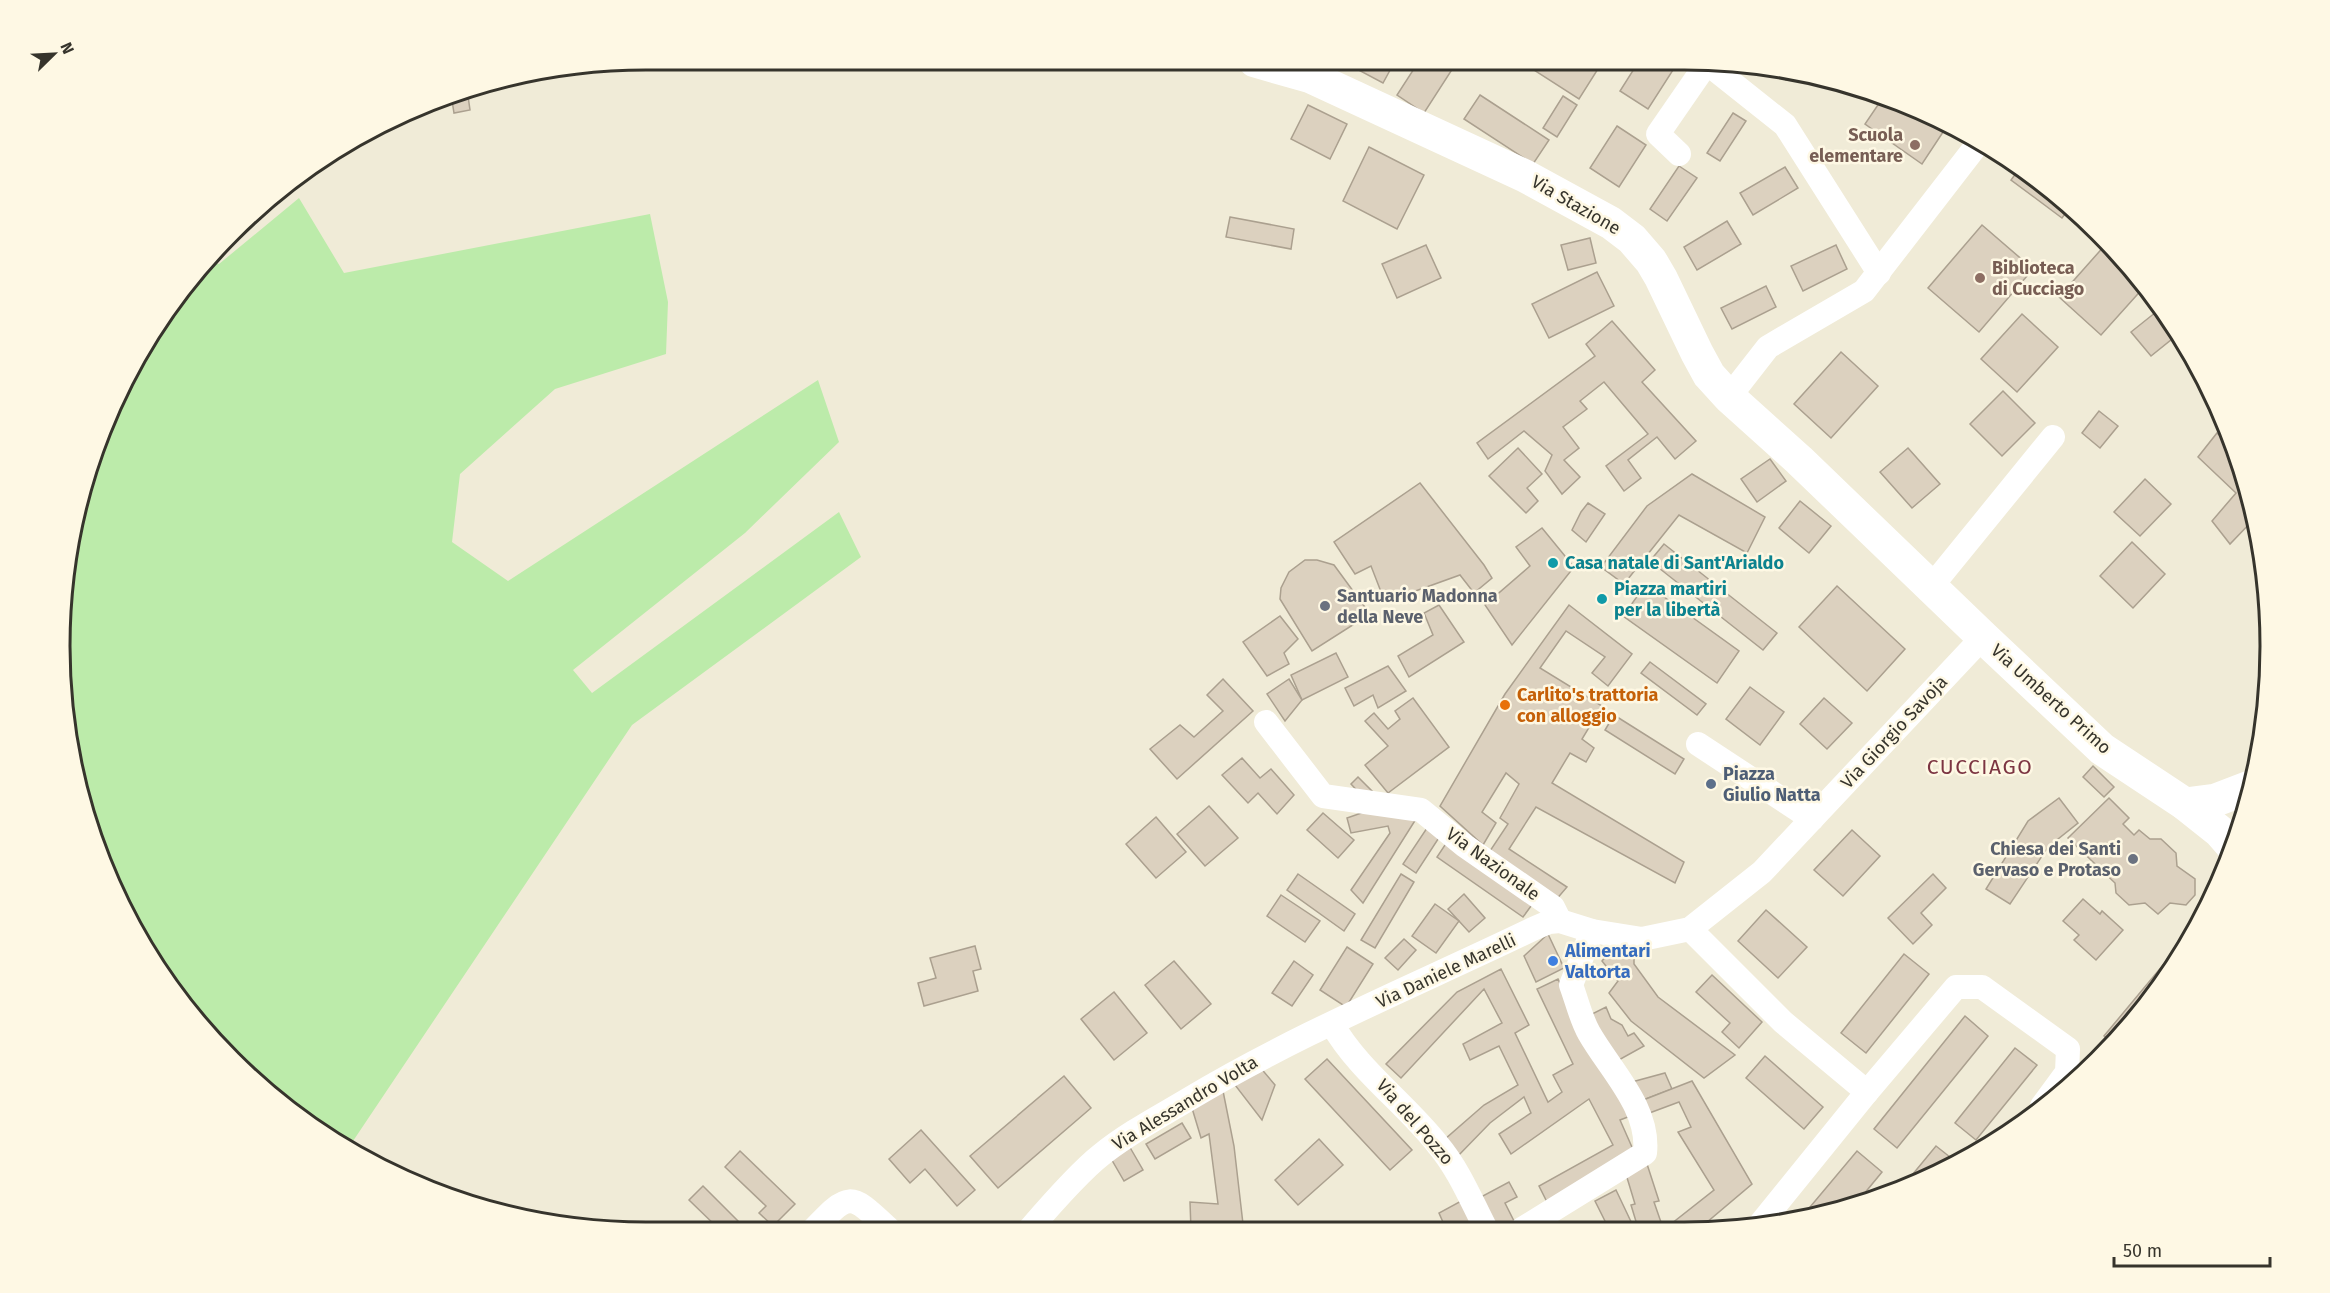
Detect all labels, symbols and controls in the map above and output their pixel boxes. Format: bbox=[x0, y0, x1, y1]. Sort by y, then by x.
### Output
north arrow bbox=[24, 24, 84, 84]
text: N bbox=[56, 39, 78, 57]
place label: Scuola elementare bbox=[1809, 124, 1903, 167]
marker: Scuola elementare bbox=[1908, 138, 1922, 152]
street label: Via Stazione bbox=[1527, 171, 1625, 239]
place label: Biblioteca di Cucciago bbox=[1992, 257, 2084, 300]
marker: Biblioteca di Cucciago bbox=[1973, 271, 1987, 285]
place label: Casa natale di Sant'Arialdo bbox=[1565, 552, 1784, 574]
marker: Casa natale di Sant'Arialdo bbox=[1546, 556, 1560, 570]
place label: Piazza martiri per la libertà bbox=[1614, 578, 1727, 621]
place label: Santuario Madonna della Neve bbox=[1337, 585, 1498, 628]
marker: Piazza martiri per la libertà bbox=[1595, 592, 1609, 606]
marker: Santuario Madonna della Neve bbox=[1318, 599, 1332, 613]
street label: Via Umberto Primo bbox=[1986, 639, 2116, 759]
street label: Via Giorgio Savoja bbox=[1836, 671, 1952, 793]
place label: Carlito's trattoria con alloggio bbox=[1517, 684, 1658, 727]
marker: Carlito's trattoria con alloggio bbox=[1498, 698, 1512, 712]
district label: CUCCIAGO bbox=[1927, 754, 2033, 780]
place label: Piazza Giulio Natta bbox=[1723, 763, 1821, 806]
marker: Piazza Giulio Natta bbox=[1704, 777, 1718, 791]
street label: Via Nazionale bbox=[1442, 823, 1544, 905]
place label: Chiesa dei Santi Gervaso e Protaso bbox=[1973, 838, 2121, 881]
marker: Chiesa dei Santi Gervaso e Protaso bbox=[2126, 852, 2140, 866]
street label: Via Daniele Marelli bbox=[1373, 929, 1519, 1013]
place label: Alimentari Valtorta bbox=[1564, 940, 1650, 983]
marker: Alimentari Valtorta bbox=[1546, 954, 1560, 968]
street label: Via Alessandro Volta bbox=[1108, 1051, 1262, 1155]
street label: Via del Pozzo bbox=[1372, 1075, 1458, 1169]
scale bar bbox=[2114, 1230, 2270, 1268]
text: 50 m bbox=[2123, 1240, 2162, 1262]

